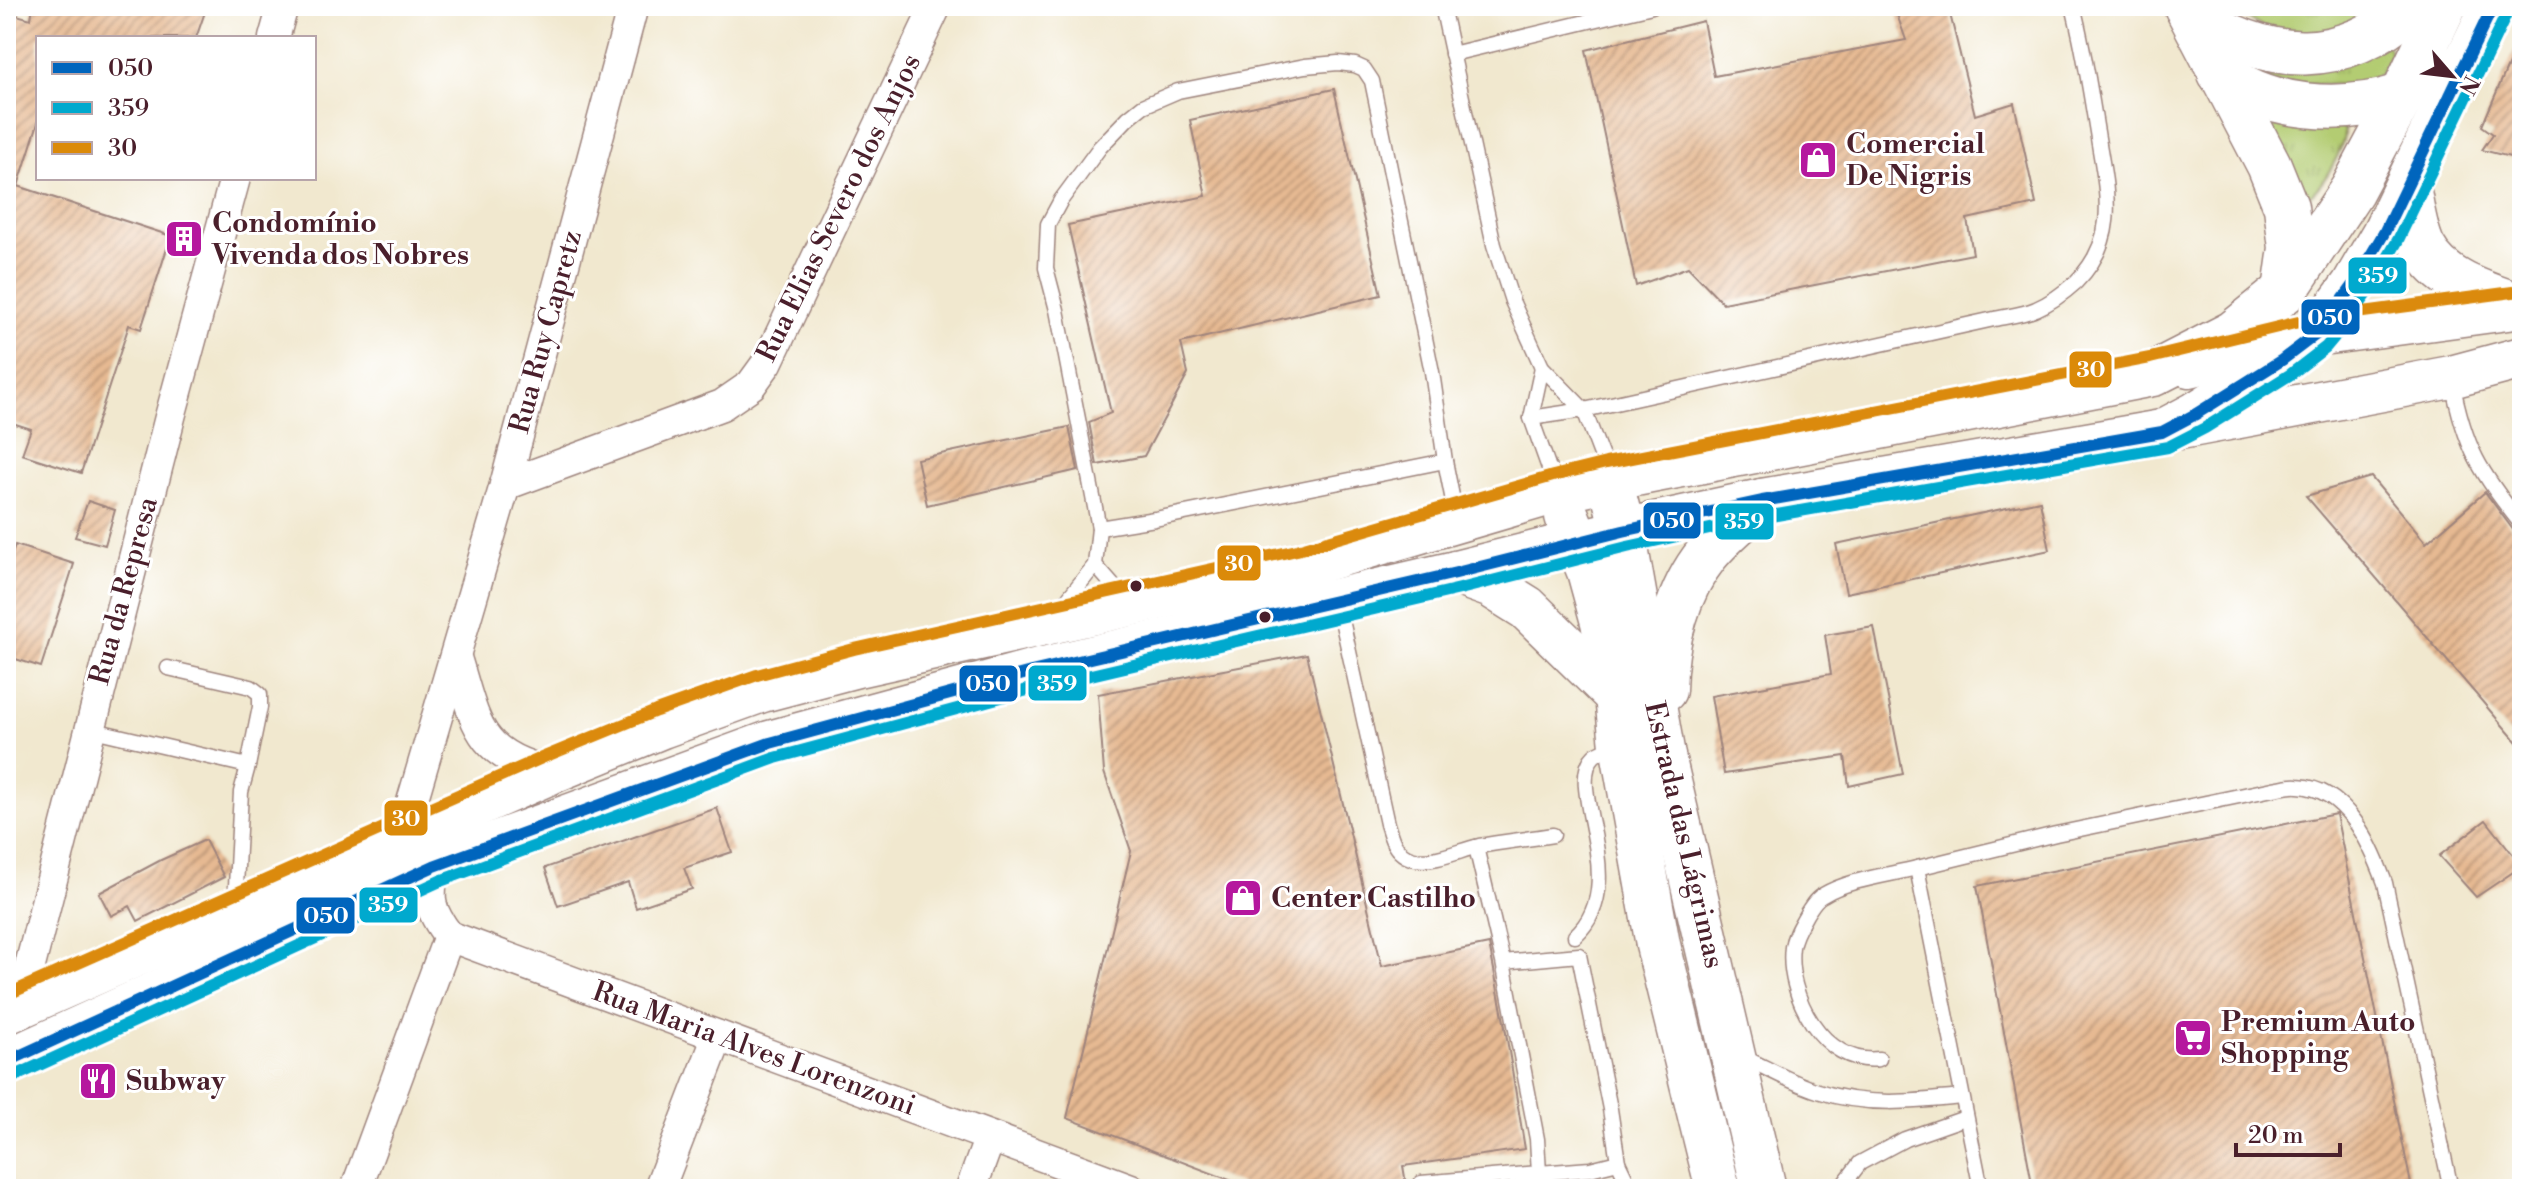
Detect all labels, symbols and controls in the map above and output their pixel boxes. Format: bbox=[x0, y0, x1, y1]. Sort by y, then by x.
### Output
legend bbox=[36, 36, 316, 180]
north arrow bbox=[2412, 36, 2492, 116]
street label: Rua Elias Severo dos Anjos bbox=[749, 48, 929, 368]
text: 050 bbox=[108, 54, 153, 84]
text: N bbox=[2452, 71, 2484, 99]
text: 359 bbox=[108, 94, 149, 124]
place label: Comercial De Nigris bbox=[1846, 127, 1985, 194]
text: 30 bbox=[108, 134, 137, 164]
shop icon: Comercial De Nigris bbox=[1797, 139, 1839, 181]
place label: Condomínio Vivenda dos Nobres bbox=[211, 206, 469, 273]
building icon: Condomínio Vivenda dos Nobres bbox=[163, 218, 205, 260]
street label: Rua Ruy Capretz bbox=[502, 227, 590, 437]
line badge: 359 bbox=[2347, 256, 2408, 295]
text: 359 bbox=[2358, 263, 2398, 290]
line badge: 050 bbox=[2300, 298, 2361, 336]
text: 050 bbox=[2307, 305, 2353, 332]
line badge: 30 bbox=[2068, 350, 2113, 389]
text: 30 bbox=[2076, 357, 2106, 384]
street label: Rua da Represa bbox=[82, 492, 166, 689]
line badge: 050 bbox=[1642, 501, 1702, 540]
line badge: 359 bbox=[1714, 502, 1775, 541]
text: 050 bbox=[1649, 508, 1695, 535]
text: 359 bbox=[1724, 509, 1764, 536]
line badge: 30 bbox=[1216, 544, 1262, 582]
text: 30 bbox=[1224, 551, 1254, 578]
unlabelled marker bbox=[1128, 578, 1144, 594]
unlabelled marker bbox=[1257, 609, 1273, 625]
line badge: 050 bbox=[958, 664, 1019, 703]
line badge: 359 bbox=[1027, 664, 1088, 702]
text: 050 bbox=[965, 671, 1011, 698]
text: 359 bbox=[1037, 671, 1077, 698]
street label: Estrada das Lágrimas bbox=[1636, 698, 1732, 972]
line badge: 30 bbox=[383, 799, 429, 837]
text: 30 bbox=[391, 806, 421, 833]
shop icon: Center Castilho bbox=[1222, 877, 1264, 919]
place label: Center Castilho bbox=[1271, 881, 1476, 916]
line badge: 359 bbox=[358, 886, 419, 924]
text: 359 bbox=[368, 892, 408, 919]
line badge: 050 bbox=[295, 896, 356, 935]
text: 050 bbox=[303, 903, 349, 930]
street label: Rua Maria Alves Lorenzoni bbox=[588, 974, 920, 1124]
place label: Premium Auto Shopping bbox=[2221, 1005, 2415, 1072]
supermarket icon: Premium Auto Shopping bbox=[2172, 1017, 2214, 1059]
restaurant icon: Subway bbox=[77, 1060, 119, 1102]
place label: Subway bbox=[126, 1064, 226, 1099]
scale bar bbox=[2236, 1107, 2340, 1157]
text: 20 m bbox=[2248, 1121, 2304, 1151]

